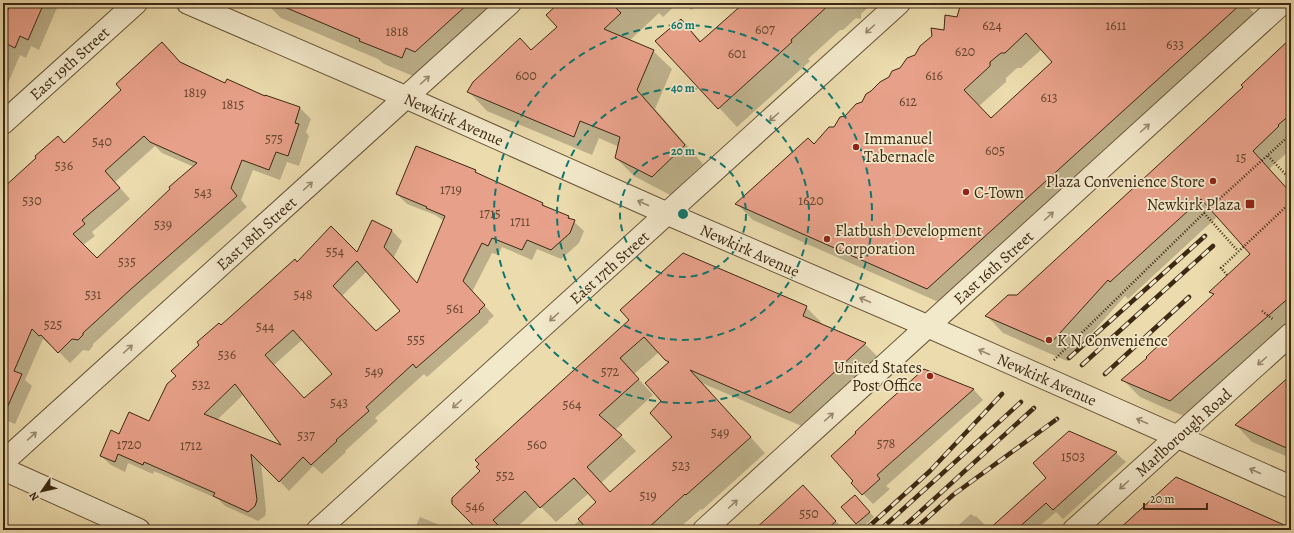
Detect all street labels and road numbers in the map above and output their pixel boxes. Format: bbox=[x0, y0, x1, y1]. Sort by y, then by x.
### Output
street label: East 19th Street bbox=[25, 22, 114, 106]
street label: Newkirk Avenue bbox=[400, 88, 507, 152]
street label: East 18th Street bbox=[212, 192, 302, 276]
street label: Newkirk Avenue bbox=[696, 219, 803, 283]
street label: East 17th Street bbox=[565, 226, 654, 309]
street label: East 16th Street bbox=[949, 226, 1038, 310]
street label: Newkirk Avenue bbox=[993, 348, 1100, 412]
street label: Marlborough Road bbox=[1131, 383, 1237, 482]

